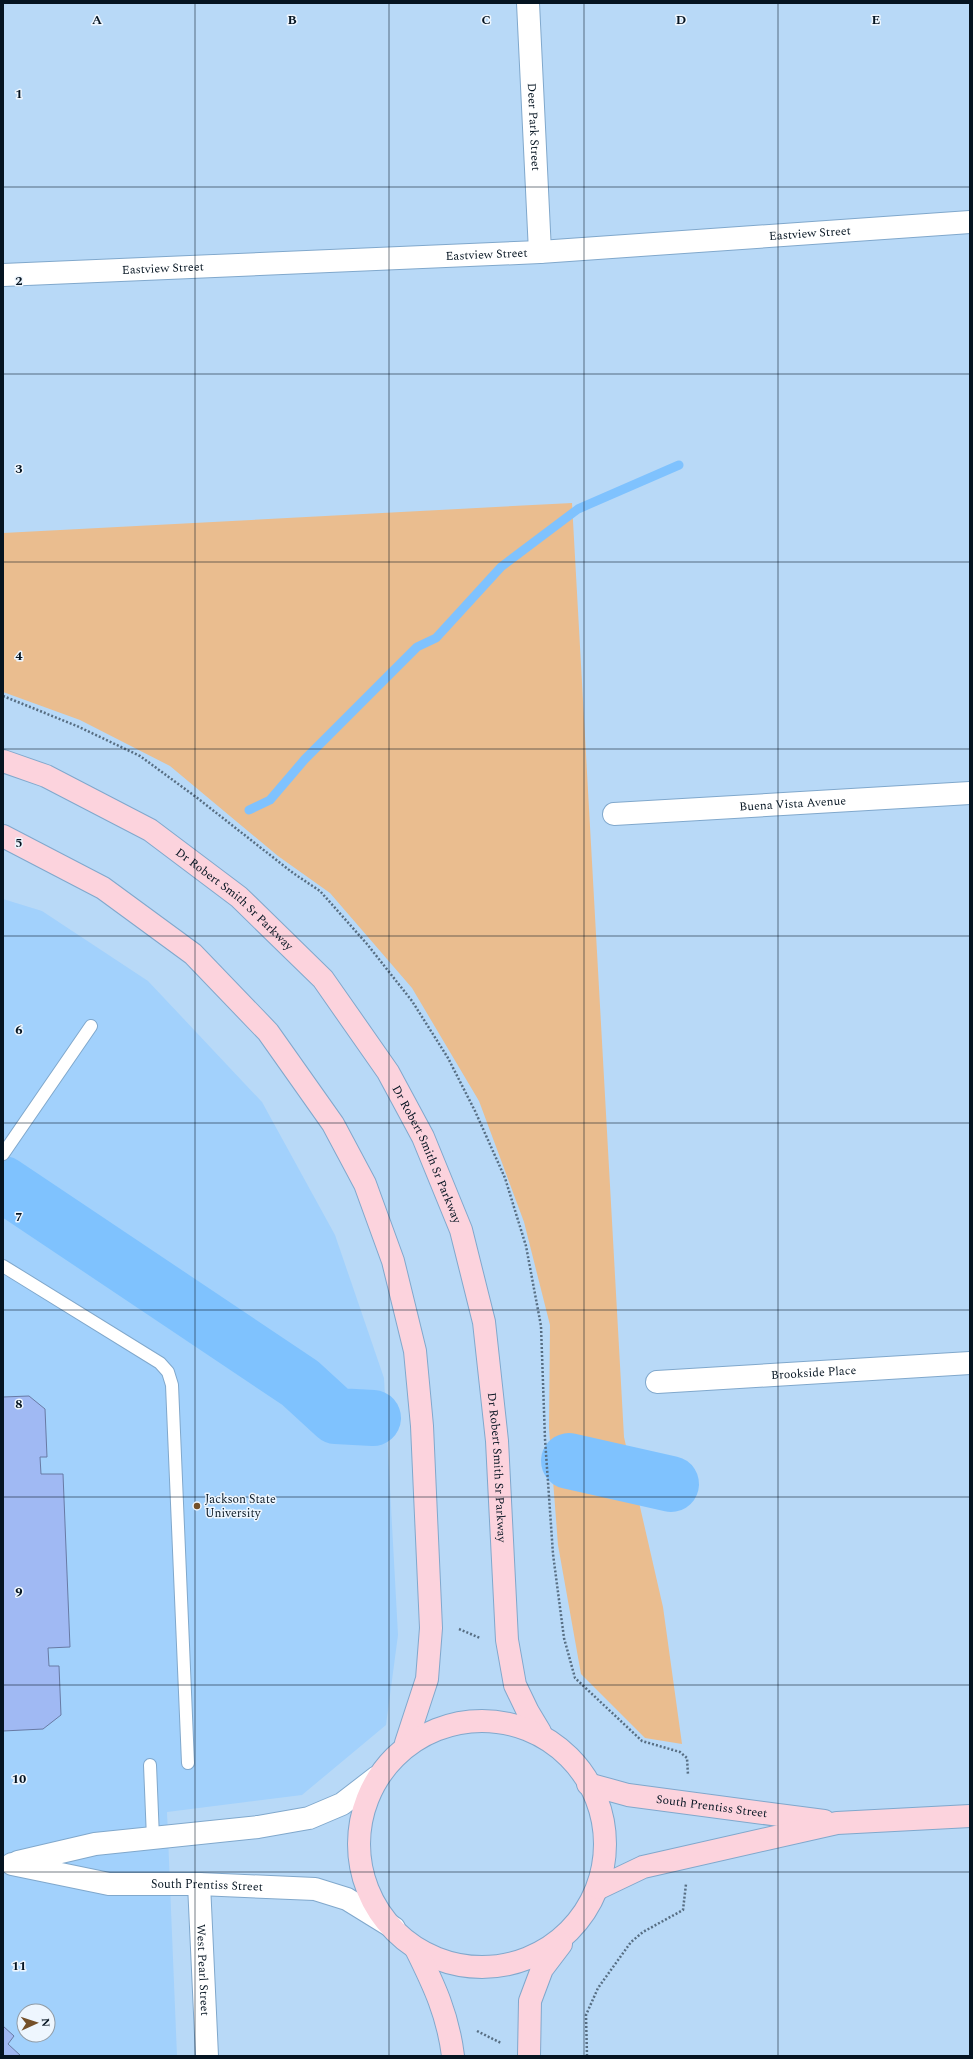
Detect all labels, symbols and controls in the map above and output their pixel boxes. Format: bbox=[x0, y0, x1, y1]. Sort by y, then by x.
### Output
text: A bbox=[92, 10, 102, 30]
text: B bbox=[287, 10, 297, 30]
text: C bbox=[481, 10, 491, 30]
text: D bbox=[676, 10, 686, 30]
text: E bbox=[872, 10, 881, 30]
street label: Deer Park Street bbox=[522, 82, 546, 171]
text: 1 bbox=[15, 84, 23, 104]
street label: Eastview Street bbox=[768, 221, 851, 246]
street label: Eastview Street bbox=[445, 243, 528, 266]
street label: Eastview Street bbox=[122, 257, 204, 279]
text: 2 bbox=[15, 271, 23, 291]
text: 3 bbox=[15, 459, 23, 479]
text: 4 bbox=[15, 646, 23, 666]
street label: Buena Vista Avenue bbox=[739, 791, 847, 816]
text: 5 bbox=[15, 833, 23, 853]
street label: Dr Robert Smith Sr Parkway bbox=[172, 843, 299, 956]
text: 6 bbox=[15, 1020, 23, 1040]
street label: Dr Robert Smith Sr Parkway bbox=[387, 1081, 467, 1227]
text: 7 bbox=[15, 1207, 23, 1227]
street label: Brookside Place bbox=[771, 1360, 857, 1385]
street label: Dr Robert Smith Sr Parkway bbox=[482, 1391, 512, 1544]
text: 8 bbox=[15, 1394, 23, 1414]
place label: Jackson State University bbox=[205, 1490, 276, 1523]
marker: Jackson State University bbox=[192, 1501, 202, 1511]
text: 9 bbox=[15, 1582, 23, 1602]
text: 10 bbox=[12, 1769, 26, 1789]
street label: South Prentiss Street bbox=[655, 1789, 769, 1823]
street label: South Prentiss Street bbox=[151, 1874, 263, 1896]
street label: West Pearl Street bbox=[191, 1924, 215, 2016]
text: 11 bbox=[12, 1956, 26, 1976]
north arrow bbox=[16, 2003, 56, 2043]
text: N bbox=[37, 2018, 54, 2027]

